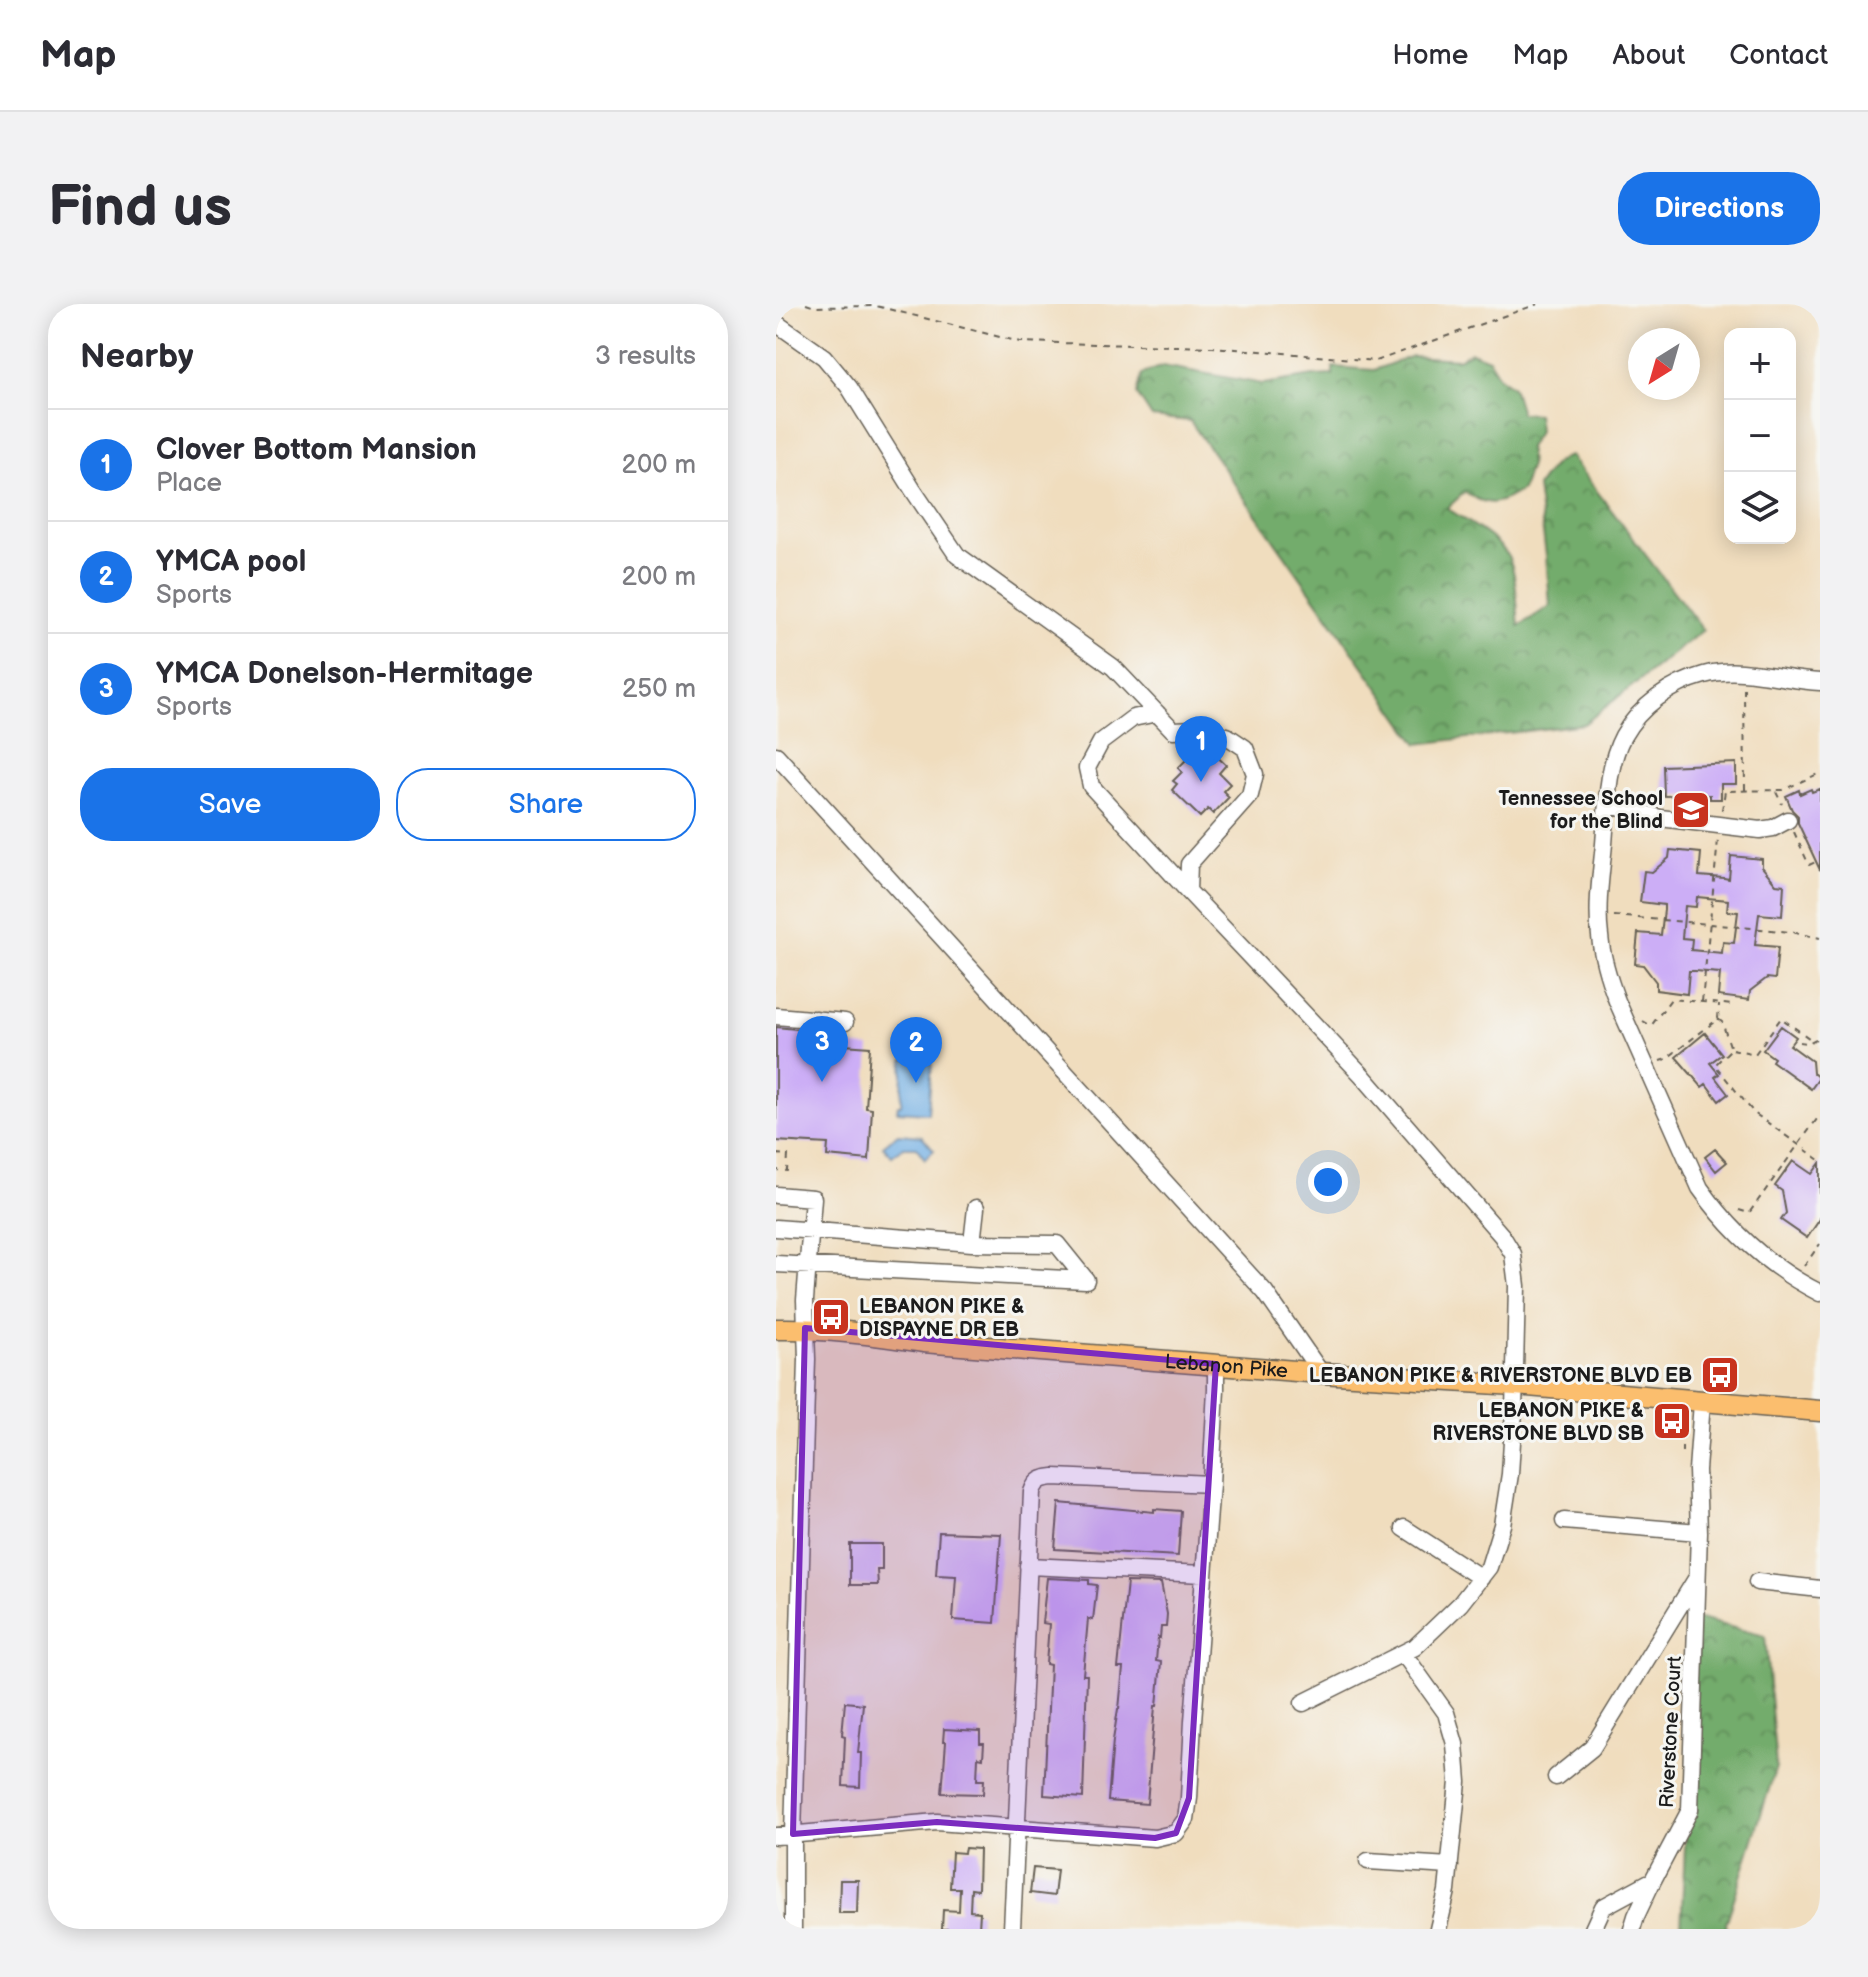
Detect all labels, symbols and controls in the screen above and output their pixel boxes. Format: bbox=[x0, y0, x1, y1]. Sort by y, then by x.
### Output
text: Map bbox=[40, 33, 116, 78]
text: Home bbox=[1392, 39, 1468, 72]
text: Map bbox=[1512, 39, 1569, 72]
text: About bbox=[1613, 39, 1685, 72]
text: Contact bbox=[1729, 39, 1828, 72]
button: Directions bbox=[1618, 172, 1820, 245]
text: Find us bbox=[48, 175, 232, 242]
north arrow bbox=[1628, 328, 1700, 400]
map controls bbox=[1724, 328, 1796, 544]
button: + bbox=[1724, 328, 1796, 400]
text: Nearby bbox=[80, 336, 194, 377]
text: 3 results bbox=[595, 341, 696, 372]
button: − bbox=[1724, 400, 1796, 472]
text: Clover Bottom Mansion bbox=[156, 432, 477, 468]
text: 1 bbox=[101, 450, 111, 481]
text: 200 m bbox=[622, 450, 696, 481]
text: Place bbox=[156, 468, 222, 499]
button: layers bbox=[1724, 472, 1796, 544]
text: YMCA pool bbox=[156, 544, 306, 580]
text: 2 bbox=[98, 562, 114, 593]
text: 200 m bbox=[622, 562, 696, 593]
text: Sports bbox=[156, 580, 232, 611]
text: YMCA Donelson-Hermitage bbox=[156, 656, 533, 692]
text: 3 bbox=[98, 674, 114, 705]
text: 250 m bbox=[622, 674, 696, 705]
text: Sports bbox=[156, 692, 232, 723]
pin: 1 bbox=[1175, 716, 1227, 782]
button: Save bbox=[80, 768, 380, 841]
button: Share bbox=[396, 768, 696, 841]
place label: Tennessee School for the Blind bbox=[1499, 787, 1663, 834]
school or university icon: Tennessee School for the Blind bbox=[1670, 789, 1712, 831]
pin: 3 bbox=[796, 1016, 848, 1082]
pin: 2 bbox=[890, 1017, 942, 1083]
your location bbox=[1308, 1162, 1348, 1202]
place label: LEBANON PIKE & DISPAYNE DR EB bbox=[859, 1295, 1025, 1342]
bus stop icon: LEBANON PIKE & DISPAYNE DR EB bbox=[810, 1296, 852, 1338]
street label: Lebanon Pike bbox=[1164, 1350, 1289, 1383]
bus stop icon: LEBANON PIKE & RIVERSTONE BLVD EB bbox=[1699, 1354, 1741, 1396]
place label: LEBANON PIKE & RIVERSTONE BLVD EB bbox=[1309, 1364, 1692, 1388]
place label: LEBANON PIKE & RIVERSTONE BLVD SB bbox=[1432, 1399, 1644, 1446]
bus stop icon: LEBANON PIKE & RIVERSTONE BLVD SB bbox=[1651, 1400, 1693, 1442]
street label: Riverstone Court bbox=[1655, 1655, 1687, 1809]

